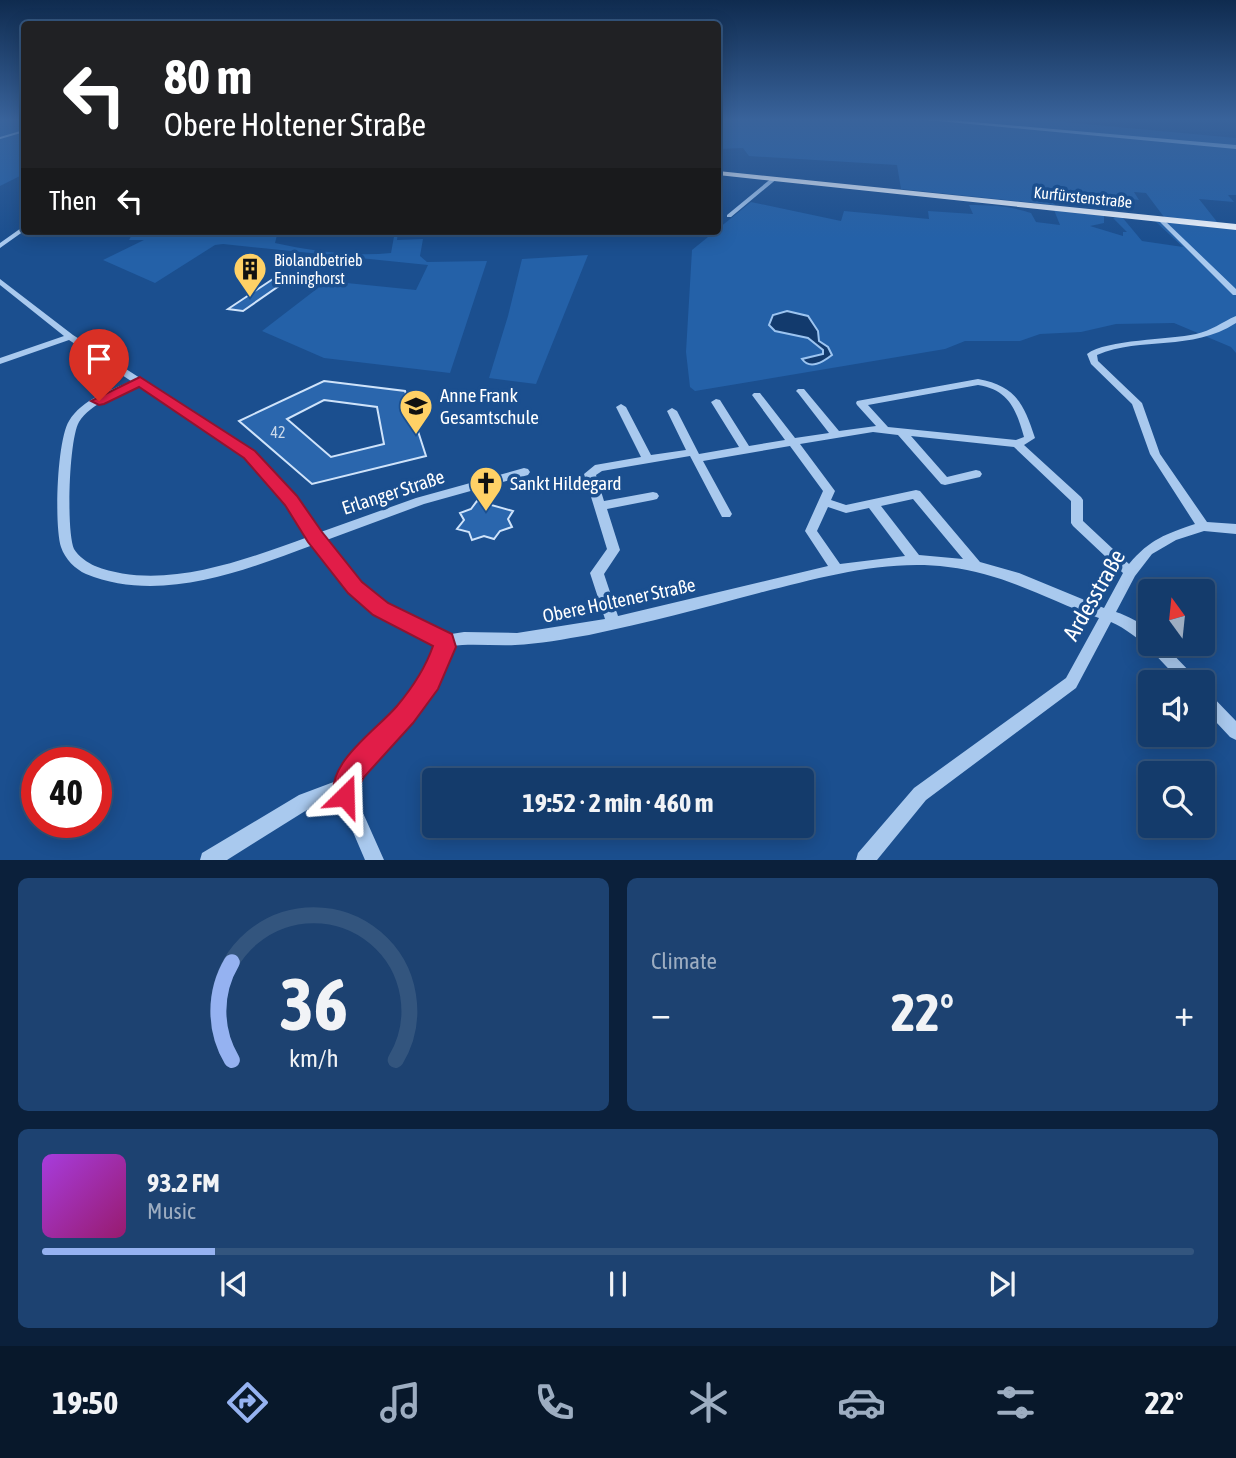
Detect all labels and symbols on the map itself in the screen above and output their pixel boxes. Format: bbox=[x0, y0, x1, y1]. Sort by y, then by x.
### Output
street label: Kurfürstenstraße bbox=[1033, 183, 1133, 211]
building icon: Biolandbetrieb Enninghorst bbox=[231, 250, 269, 299]
place label: Biolandbetrieb Enninghorst bbox=[274, 251, 363, 288]
pin bbox=[69, 329, 129, 401]
place label: Anne Frank Gesamtschule bbox=[440, 384, 539, 428]
school or university icon: Anne Frank Gesamtschule bbox=[397, 387, 435, 436]
house number: 42 bbox=[270, 423, 286, 441]
church icon: Sankt Hildegard bbox=[467, 464, 505, 513]
street label: Erlanger Straße bbox=[339, 465, 447, 519]
place label: Sankt Hildegard bbox=[510, 472, 622, 494]
street label: Ardesstraße bbox=[1058, 545, 1130, 645]
street label: Obere Holtener Straße bbox=[541, 573, 697, 627]
north arrow bbox=[1138, 579, 1214, 656]
speed limit sign: 40 bbox=[21, 747, 112, 838]
position arrow bbox=[308, 759, 382, 833]

